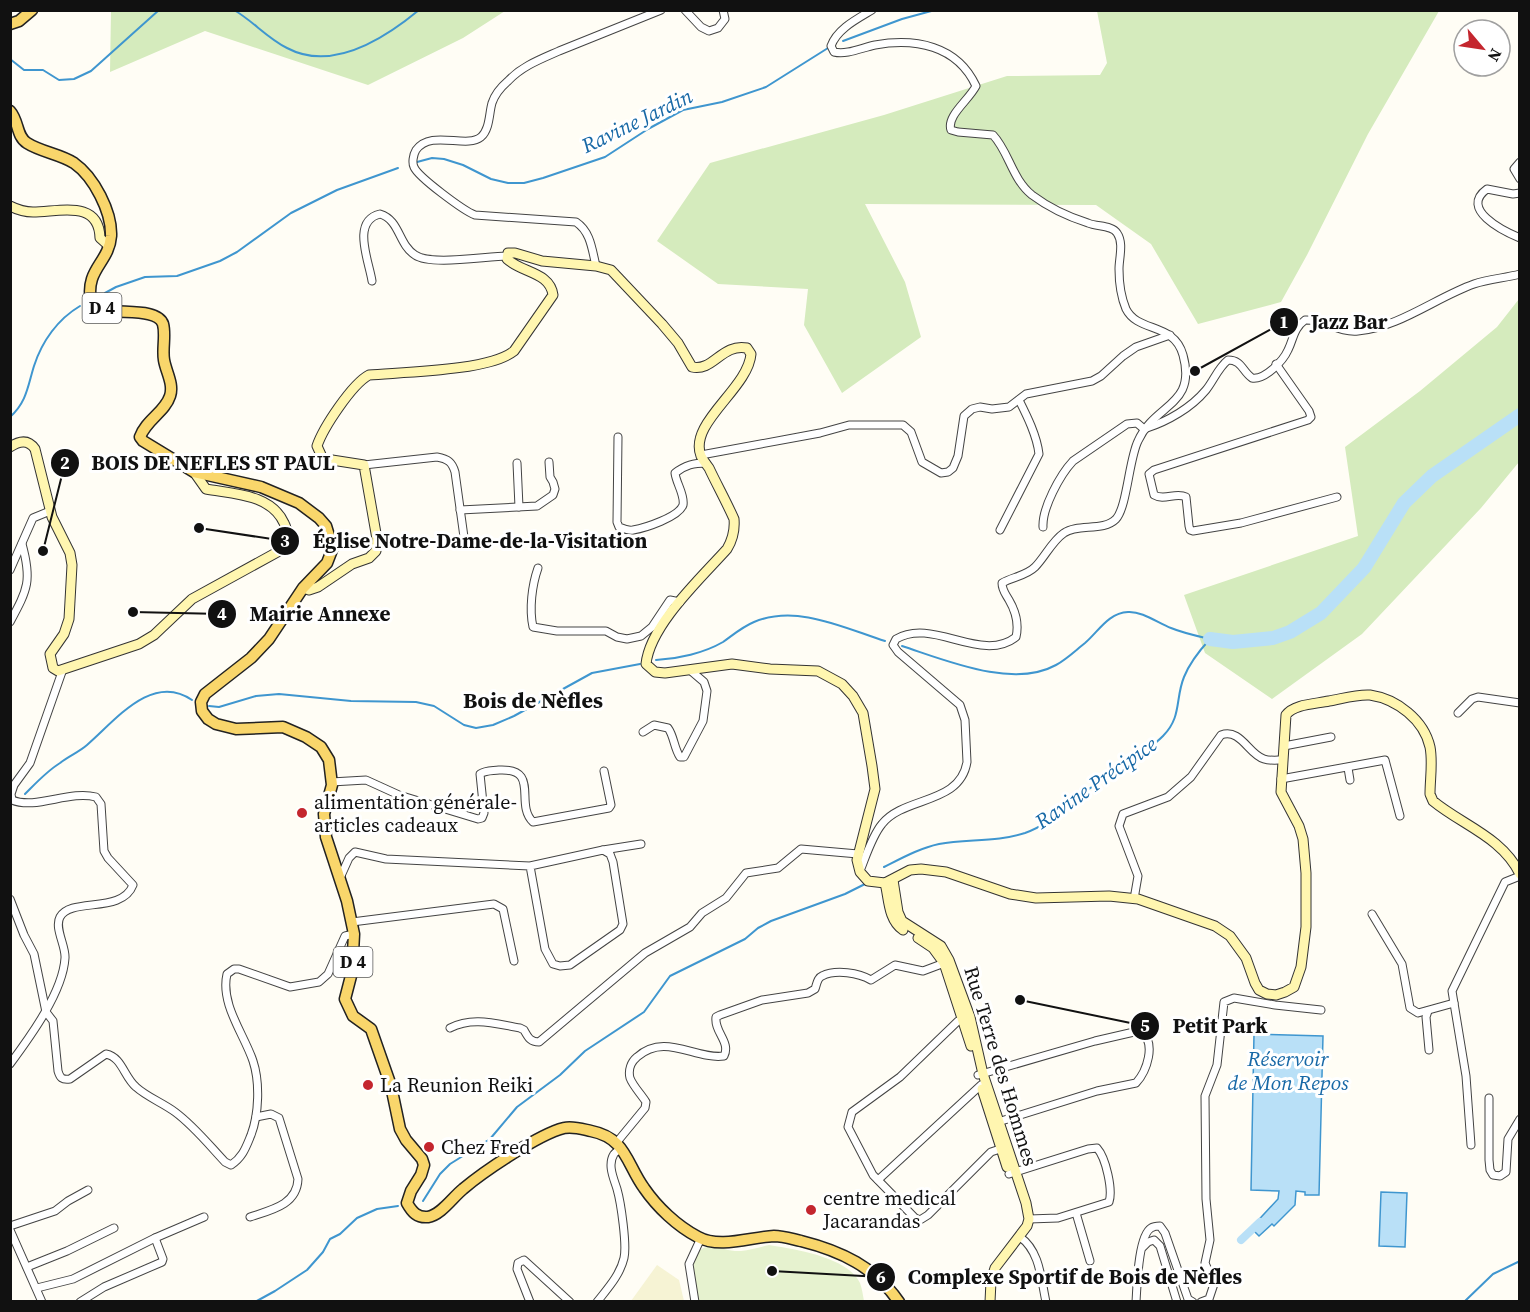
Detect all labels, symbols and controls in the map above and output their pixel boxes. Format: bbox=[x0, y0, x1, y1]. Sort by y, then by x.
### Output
north arrow bbox=[1452, 18, 1512, 78]
text: N bbox=[1483, 45, 1508, 66]
water label: Ravine Jardin bbox=[576, 81, 697, 160]
road number: D 4 bbox=[82, 293, 122, 323]
callout: Jazz Bar bbox=[1269, 303, 1400, 342]
text: Jazz Bar bbox=[1308, 307, 1388, 336]
text: 1 bbox=[1279, 309, 1289, 334]
callout: BOIS DE NEFLES ST PAUL bbox=[50, 443, 347, 482]
text: BOIS DE NEFLES ST PAUL bbox=[91, 448, 335, 477]
text: 2 bbox=[60, 450, 70, 475]
callout: Église Notre-Dame-de-la-Visitation bbox=[270, 522, 659, 561]
text: Église Notre-Dame-de-la-Visitation bbox=[313, 526, 647, 555]
text: 3 bbox=[280, 528, 290, 553]
callout: Mairie Annexe bbox=[207, 595, 402, 634]
text: Mairie Annexe bbox=[250, 599, 391, 628]
text: 4 bbox=[217, 601, 227, 626]
district label: Bois de Nèfles bbox=[463, 685, 603, 715]
water label: Ravine Précipice bbox=[1028, 729, 1163, 836]
place label: alimentation générale- articles cadeaux bbox=[314, 788, 517, 839]
marker: alimentation générale- articles cadeaux bbox=[295, 806, 309, 820]
road number: D 4 bbox=[334, 947, 372, 977]
street label: Rue Terre des Hommes bbox=[957, 963, 1045, 1169]
callout: Petit Park bbox=[1130, 1007, 1279, 1046]
text: Petit Park bbox=[1172, 1011, 1268, 1040]
text: 5 bbox=[1140, 1013, 1150, 1038]
water label: Réservoir de Mon Repos bbox=[1228, 1044, 1349, 1097]
place label: La Reunion Reiki bbox=[380, 1071, 533, 1099]
marker: La Reunion Reiki bbox=[361, 1078, 375, 1092]
place label: Chez Fred bbox=[441, 1133, 531, 1161]
marker: Chez Fred bbox=[422, 1140, 436, 1154]
place label: centre medical Jacarandas bbox=[822, 1184, 956, 1235]
marker: centre medical Jacarandas bbox=[804, 1203, 818, 1217]
callout: Complexe Sportif de Bois de Nèfles bbox=[866, 1257, 1254, 1296]
text: Complexe Sportif de Bois de Nèfles bbox=[908, 1262, 1243, 1291]
text: 6 bbox=[876, 1264, 886, 1289]

